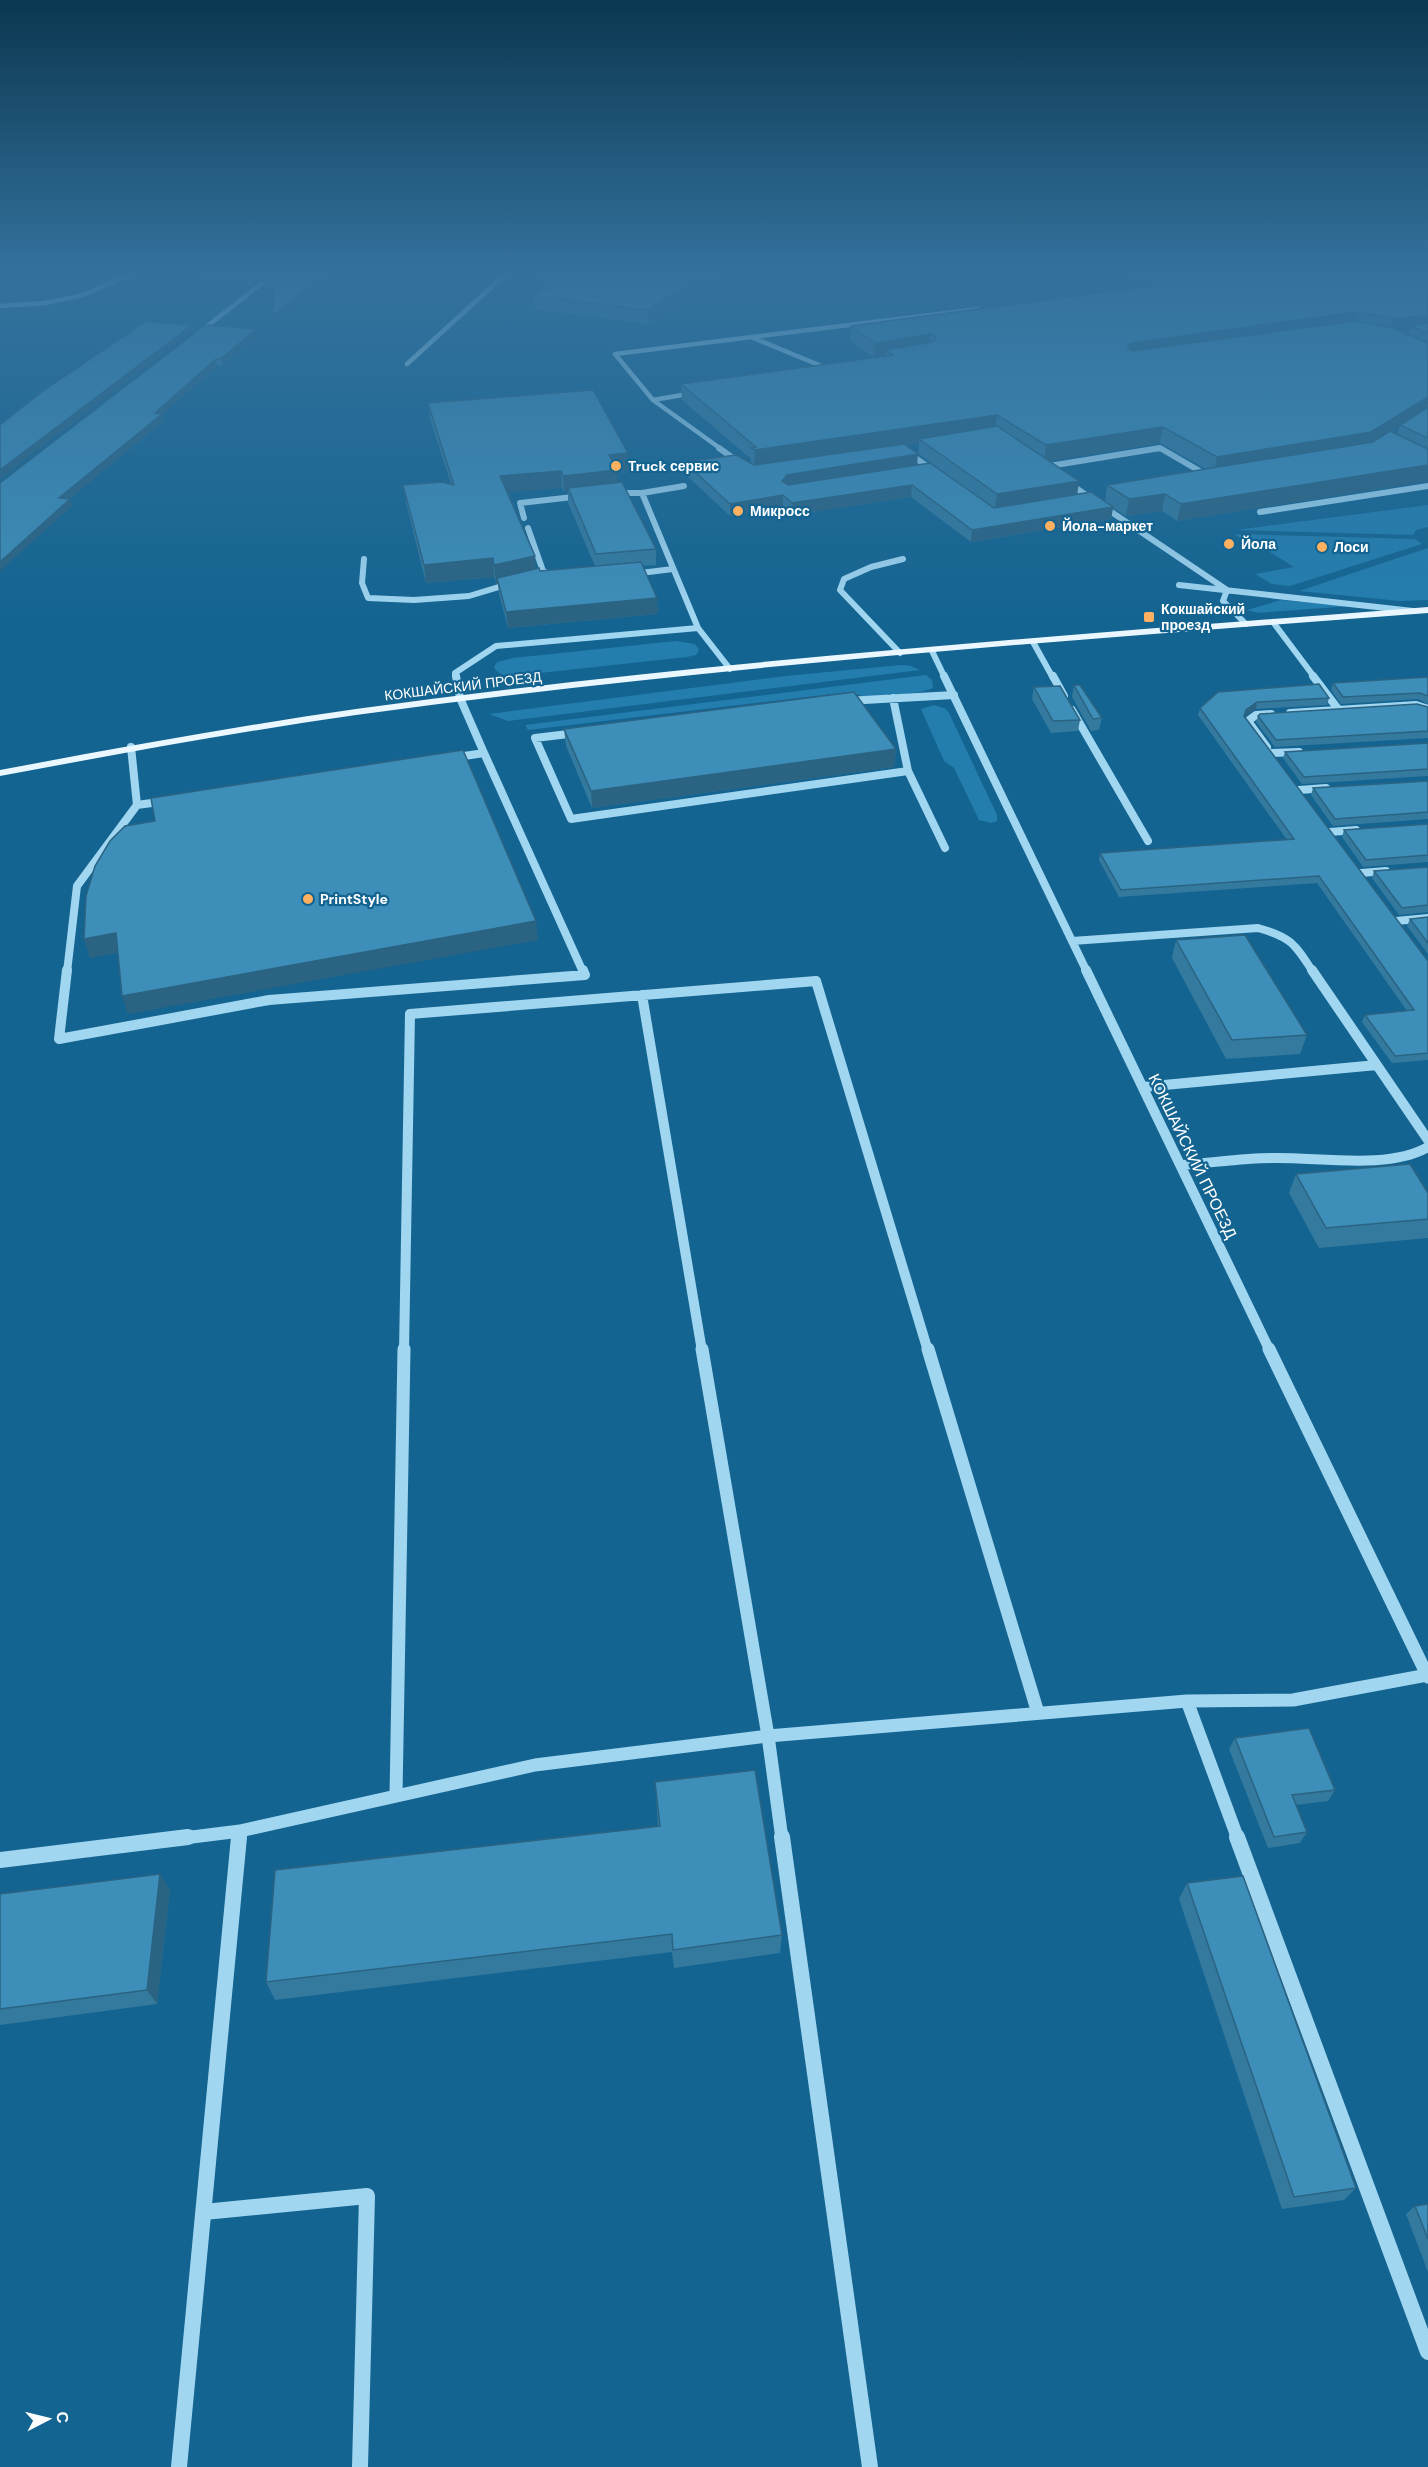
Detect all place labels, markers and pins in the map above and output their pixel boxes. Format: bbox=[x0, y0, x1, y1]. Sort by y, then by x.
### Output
place label: Truck сервис bbox=[628, 457, 719, 475]
marker: Truck сервис bbox=[609, 459, 623, 473]
place label: Микросс bbox=[750, 502, 810, 520]
marker: Микросс bbox=[731, 504, 745, 518]
place label: Йола-маркет bbox=[1062, 517, 1153, 535]
marker: Йола-маркет bbox=[1043, 519, 1057, 533]
place label: Йола bbox=[1241, 535, 1276, 553]
marker: Йола bbox=[1222, 537, 1236, 551]
place label: Лоси bbox=[1334, 538, 1369, 556]
marker: Лоси bbox=[1315, 540, 1329, 554]
place label: Кокшайский проезд bbox=[1161, 600, 1245, 634]
marker: Кокшайский проезд bbox=[1142, 610, 1156, 624]
place label: PrintStyle bbox=[320, 890, 388, 908]
marker: PrintStyle bbox=[301, 892, 315, 906]

